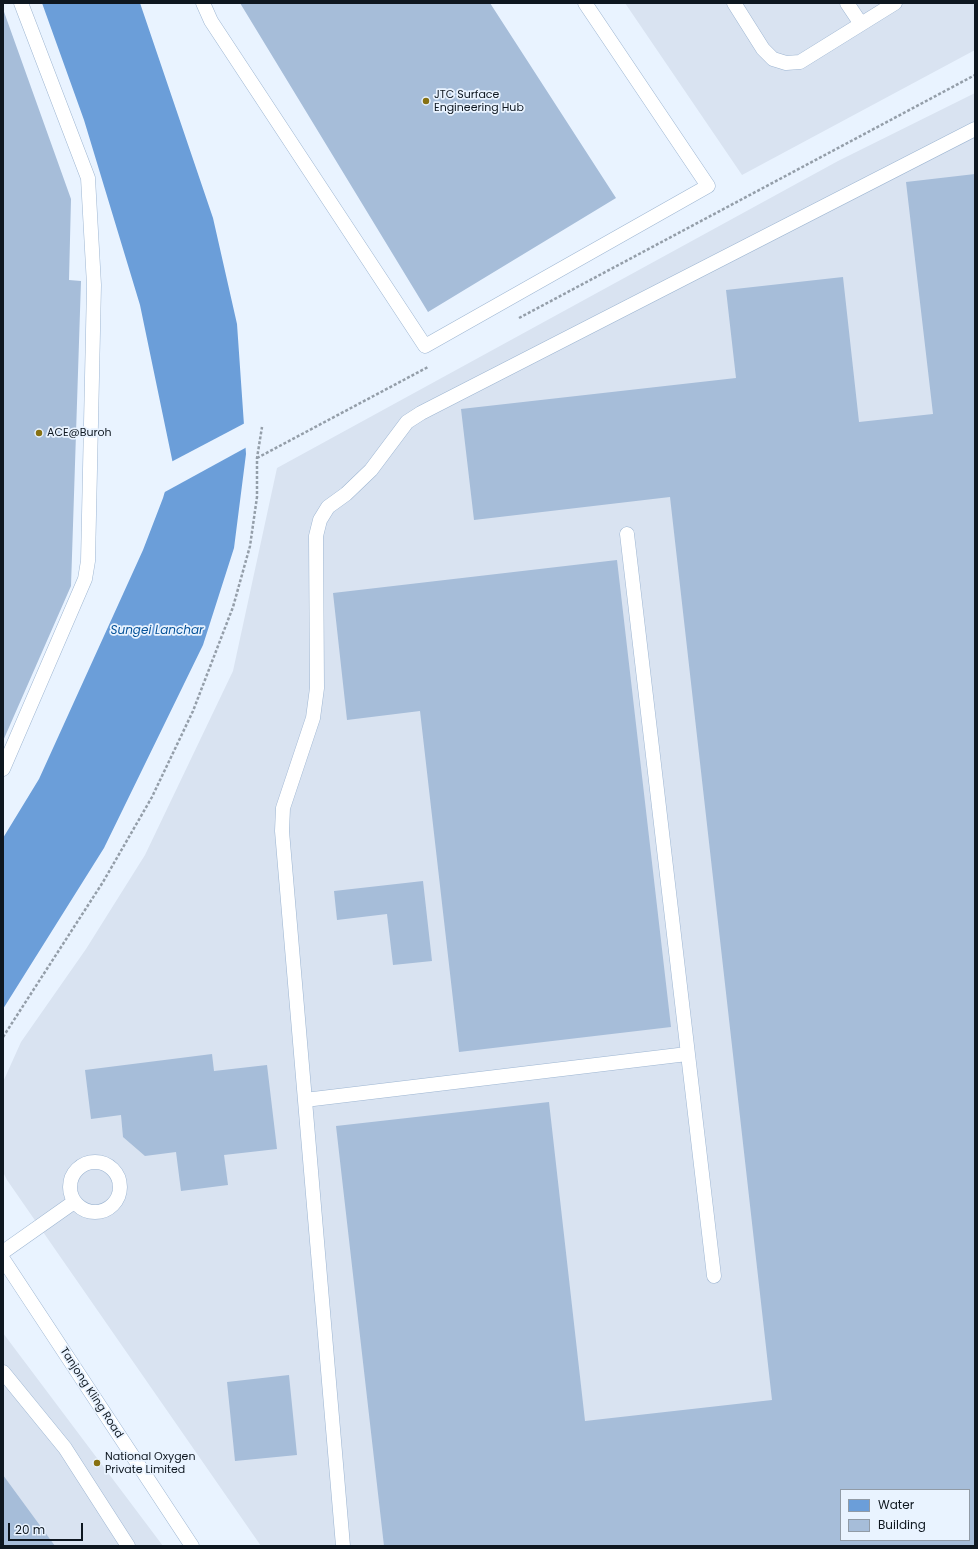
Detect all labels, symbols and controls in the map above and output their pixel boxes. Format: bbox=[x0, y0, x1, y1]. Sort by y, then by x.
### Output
place label: JTC Surface Engineering Hub bbox=[434, 88, 524, 114]
marker: JTC Surface Engineering Hub bbox=[421, 96, 431, 106]
place label: ACE@Buroh bbox=[47, 426, 112, 440]
marker: ACE@Buroh bbox=[34, 428, 44, 438]
water label: Sungei Lanchar bbox=[111, 624, 203, 638]
street label: Tanjong Kling Road bbox=[57, 1345, 125, 1441]
place label: National Oxygen Private Limited bbox=[105, 1450, 195, 1476]
marker: National Oxygen Private Limited bbox=[92, 1458, 102, 1468]
legend bbox=[840, 1489, 970, 1541]
text: Water bbox=[878, 1496, 914, 1513]
scale bar bbox=[10, 1515, 85, 1541]
text: Building bbox=[878, 1516, 926, 1533]
text: 20 m bbox=[15, 1521, 45, 1538]

